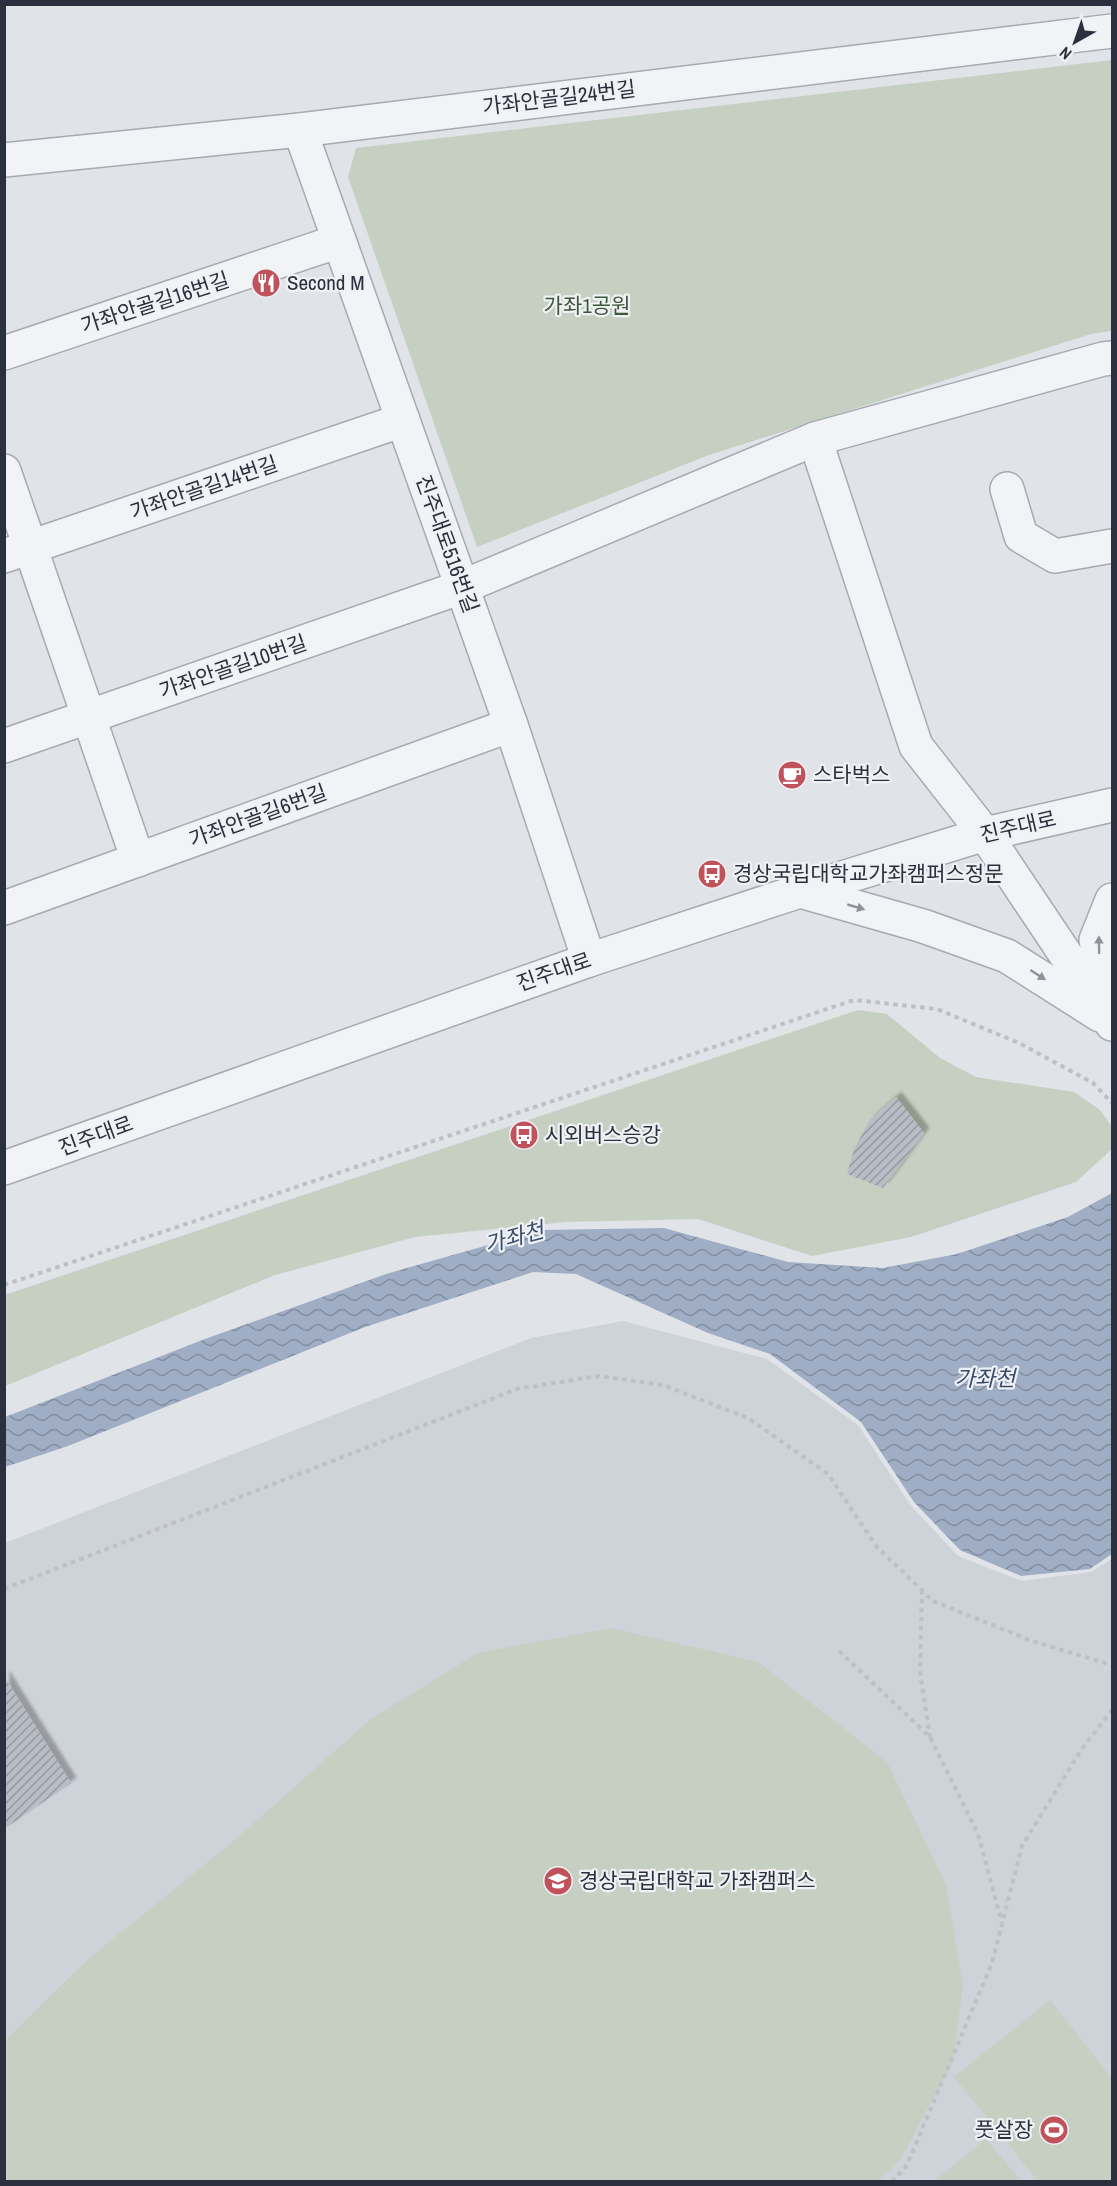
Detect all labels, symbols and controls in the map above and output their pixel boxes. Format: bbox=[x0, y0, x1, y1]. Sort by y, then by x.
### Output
north arrow bbox=[1045, 12, 1105, 72]
text: N bbox=[1055, 42, 1076, 65]
street label: 가좌안골길24번길 bbox=[481, 74, 637, 121]
street label: 가좌안골길16번길 bbox=[77, 265, 233, 340]
restaurant icon: Second M bbox=[250, 267, 282, 299]
place label: Second M bbox=[287, 268, 365, 297]
park label: 가좌1공원 bbox=[544, 291, 630, 320]
street label: 가좌안골길14번길 bbox=[126, 449, 282, 526]
street label: 진주대로516번길 bbox=[409, 471, 486, 617]
street label: 가좌안골길10번길 bbox=[155, 628, 311, 705]
cafe icon: 스타벅스 bbox=[776, 759, 808, 791]
place label: 스타벅스 bbox=[813, 760, 890, 789]
street label: 가좌안골길6번길 bbox=[185, 777, 331, 854]
street label: 진주대로 bbox=[977, 804, 1059, 849]
bus stop icon: 경상국립대학교가좌캠퍼스정문 bbox=[696, 858, 728, 890]
place label: 경상국립대학교가좌캠퍼스정문 bbox=[733, 859, 1003, 888]
one-way arrow bbox=[847, 903, 865, 912]
one-way arrow bbox=[1094, 935, 1103, 954]
street label: 진주대로 bbox=[513, 945, 595, 998]
one-way arrow bbox=[1029, 970, 1046, 981]
street label: 진주대로 bbox=[55, 1109, 137, 1162]
bus stop icon: 시외버스승강 bbox=[508, 1119, 540, 1151]
place label: 시외버스승강 bbox=[545, 1120, 661, 1149]
water label: 가좌천 bbox=[481, 1214, 550, 1259]
water label: 가좌천 bbox=[955, 1363, 1018, 1393]
school or university icon: 경상국립대학교 가좌캠퍼스 bbox=[542, 1865, 574, 1897]
place label: 경상국립대학교 가좌캠퍼스 bbox=[579, 1866, 816, 1895]
sports icon: 풋살장 bbox=[1038, 2114, 1070, 2146]
place label: 풋살장 bbox=[975, 2115, 1033, 2144]

